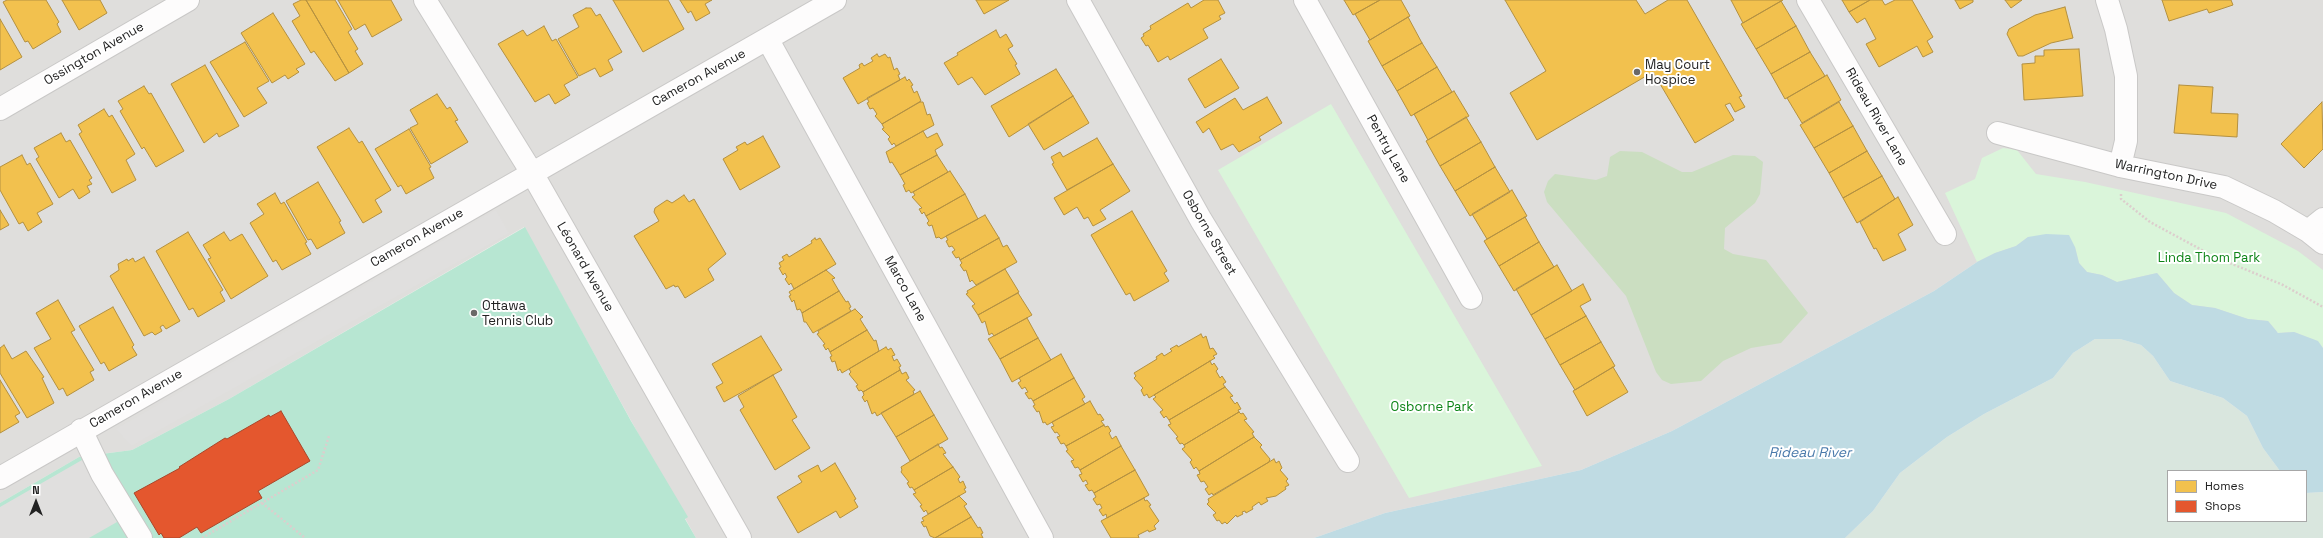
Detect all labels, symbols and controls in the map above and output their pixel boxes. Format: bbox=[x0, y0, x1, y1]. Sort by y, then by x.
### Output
street label: Ossington Avenue bbox=[41, 19, 147, 89]
street label: Cameron Avenue bbox=[649, 46, 749, 110]
place label: May Court Hospice bbox=[1645, 57, 1710, 88]
street label: Rideau River Lane bbox=[1842, 65, 1910, 169]
marker: May Court Hospice bbox=[1632, 67, 1642, 77]
street label: Pentry Lane bbox=[1363, 112, 1413, 186]
street label: Warrington Drive bbox=[2113, 157, 2219, 193]
street label: Osborne Street bbox=[1178, 188, 1240, 278]
street label: Cameron Avenue bbox=[368, 205, 466, 271]
street label: Léonard Avenue bbox=[553, 220, 617, 314]
park label: Linda Thom Park bbox=[2158, 250, 2260, 266]
street label: Marco Lane bbox=[881, 253, 929, 325]
place label: Ottawa Tennis Club bbox=[482, 298, 553, 329]
marker: Ottawa Tennis Club bbox=[469, 308, 479, 318]
street label: Cameron Avenue bbox=[87, 366, 185, 432]
park label: Osborne Park bbox=[1391, 399, 1473, 415]
water label: Rideau River bbox=[1769, 445, 1851, 461]
legend bbox=[2167, 470, 2307, 522]
text: Homes bbox=[2205, 478, 2244, 494]
north arrow bbox=[16, 482, 56, 522]
text: N bbox=[32, 483, 40, 497]
text: Shops bbox=[2205, 498, 2241, 514]

